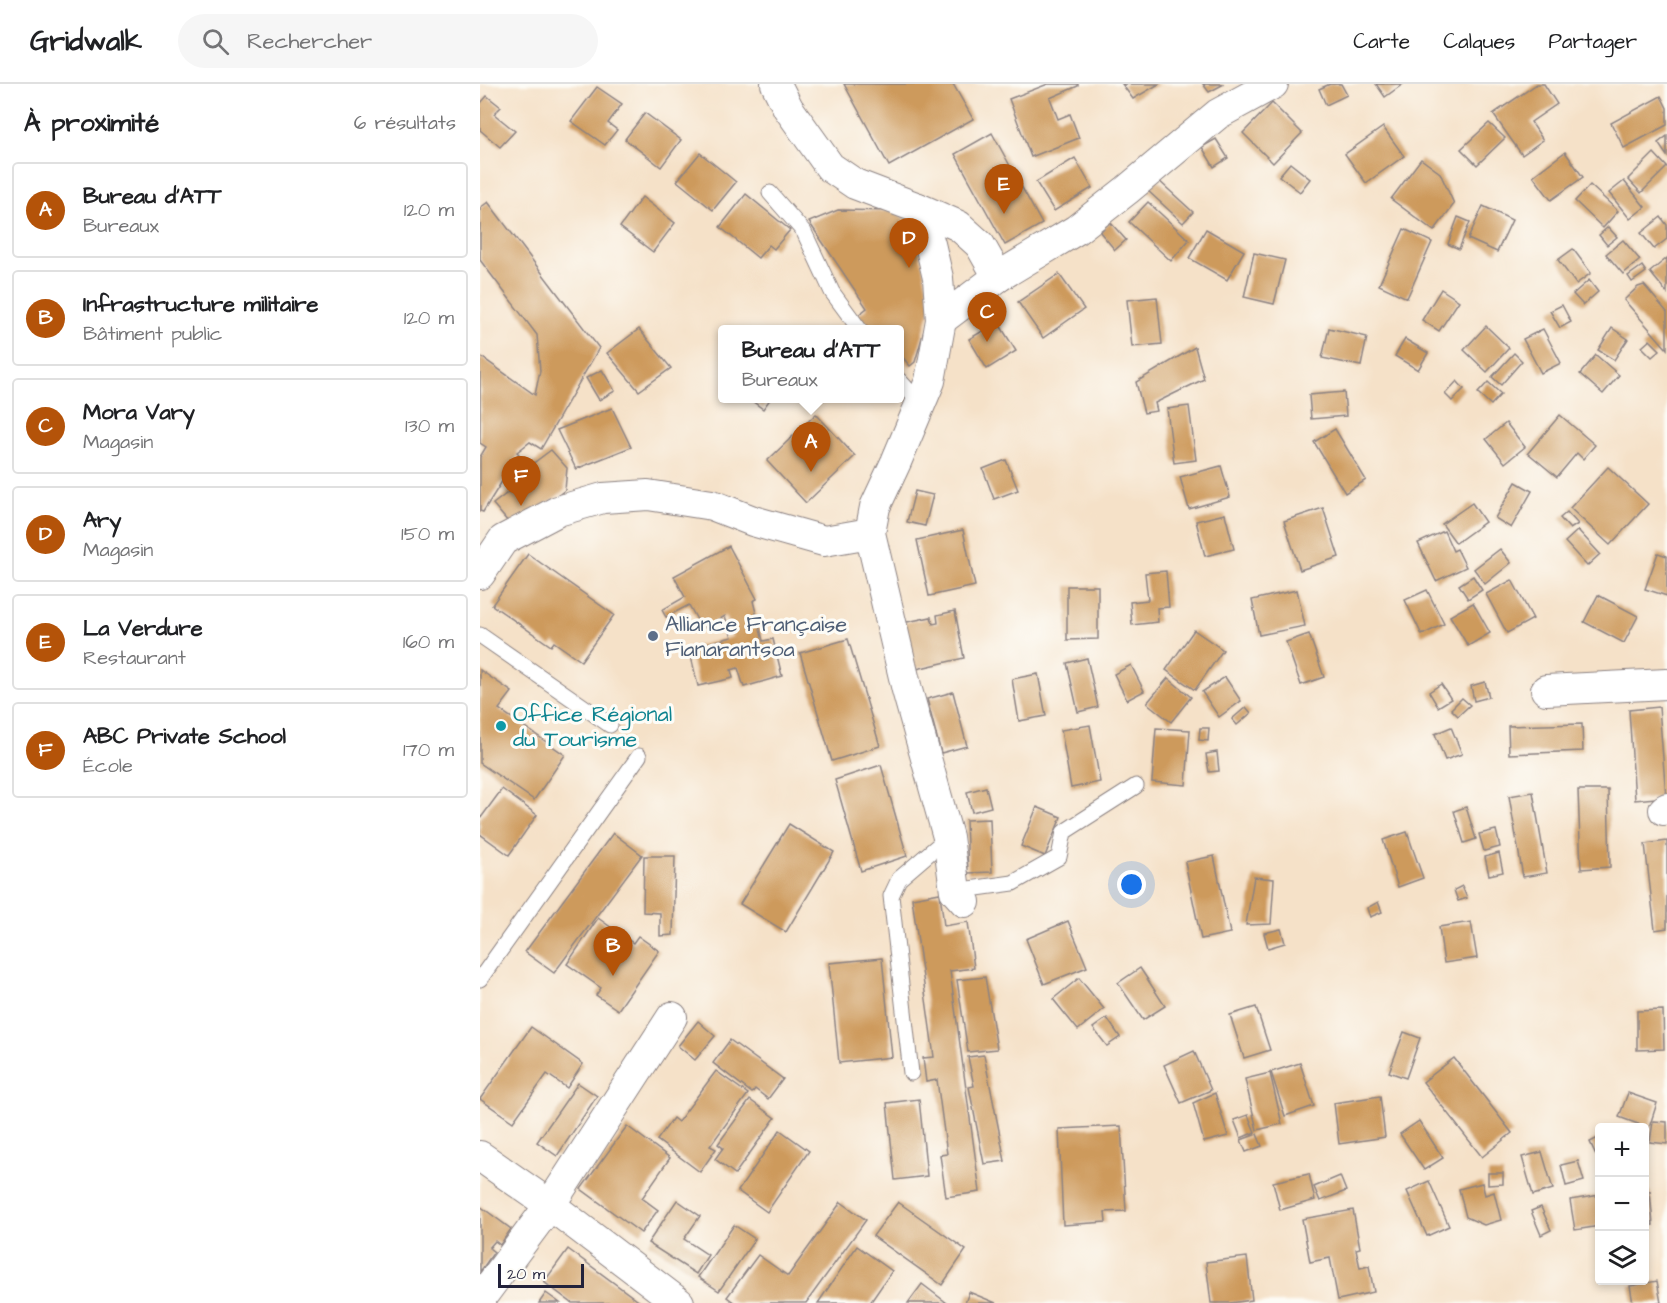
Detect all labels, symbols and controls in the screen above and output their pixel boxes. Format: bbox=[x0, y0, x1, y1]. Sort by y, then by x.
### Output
search box bbox=[178, 14, 598, 68]
text: Gridwalk bbox=[30, 22, 142, 61]
icon: search bbox=[199, 25, 232, 58]
text: Rechercher bbox=[247, 26, 372, 57]
text: Carte bbox=[1353, 27, 1410, 56]
text: Calques bbox=[1443, 27, 1515, 56]
text: Partager bbox=[1548, 27, 1637, 56]
text: À proximité bbox=[24, 105, 159, 141]
text: 6 résultats bbox=[354, 109, 456, 137]
pin: E bbox=[984, 164, 1024, 214]
text: Bureau d'ATT bbox=[83, 181, 221, 212]
text: A bbox=[39, 196, 52, 224]
text: 120 m bbox=[404, 196, 454, 224]
text: Bureaux bbox=[83, 212, 159, 240]
pin: D bbox=[890, 218, 928, 268]
text: Infrastructure militaire bbox=[83, 289, 319, 320]
pin: C bbox=[968, 292, 1006, 342]
text: B bbox=[38, 304, 53, 332]
text: 120 m bbox=[404, 304, 454, 332]
text: Bâtiment public bbox=[83, 320, 222, 348]
popup bbox=[718, 325, 904, 403]
text: Bureau d'ATT bbox=[742, 335, 880, 366]
text: Bureaux bbox=[742, 366, 818, 394]
text: Mora Vary bbox=[83, 397, 195, 428]
text: C bbox=[38, 412, 53, 440]
text: 130 m bbox=[405, 412, 454, 440]
pin: A bbox=[792, 422, 830, 472]
text: Magasin bbox=[83, 428, 153, 456]
pin: F bbox=[502, 456, 540, 506]
text: Ary bbox=[83, 505, 121, 536]
text: D bbox=[39, 520, 52, 548]
text: 150 m bbox=[401, 520, 454, 548]
text: Magasin bbox=[83, 536, 153, 564]
place label: Alliance Française Fianarantsoa bbox=[665, 609, 847, 665]
text: La Verdure bbox=[83, 613, 203, 644]
text: E bbox=[40, 628, 51, 656]
text: 160 m bbox=[403, 628, 454, 656]
marker: Alliance Française Fianarantsoa bbox=[646, 629, 660, 643]
text: Restaurant bbox=[83, 644, 186, 672]
place label: Office Régional du Tourisme bbox=[513, 699, 672, 755]
marker: Office Régional du Tourisme bbox=[494, 719, 508, 733]
text: ABC Private School bbox=[83, 721, 286, 752]
text: F bbox=[39, 736, 52, 764]
text: 170 m bbox=[403, 736, 454, 764]
text: École bbox=[83, 752, 133, 780]
your location bbox=[1117, 870, 1146, 899]
pin: B bbox=[594, 926, 632, 976]
map controls bbox=[1595, 1123, 1649, 1285]
button: + bbox=[1595, 1123, 1649, 1177]
button: − bbox=[1595, 1177, 1649, 1231]
button: layers bbox=[1595, 1231, 1649, 1285]
scale bar bbox=[498, 1261, 584, 1288]
text: 20 m bbox=[507, 1263, 545, 1285]

